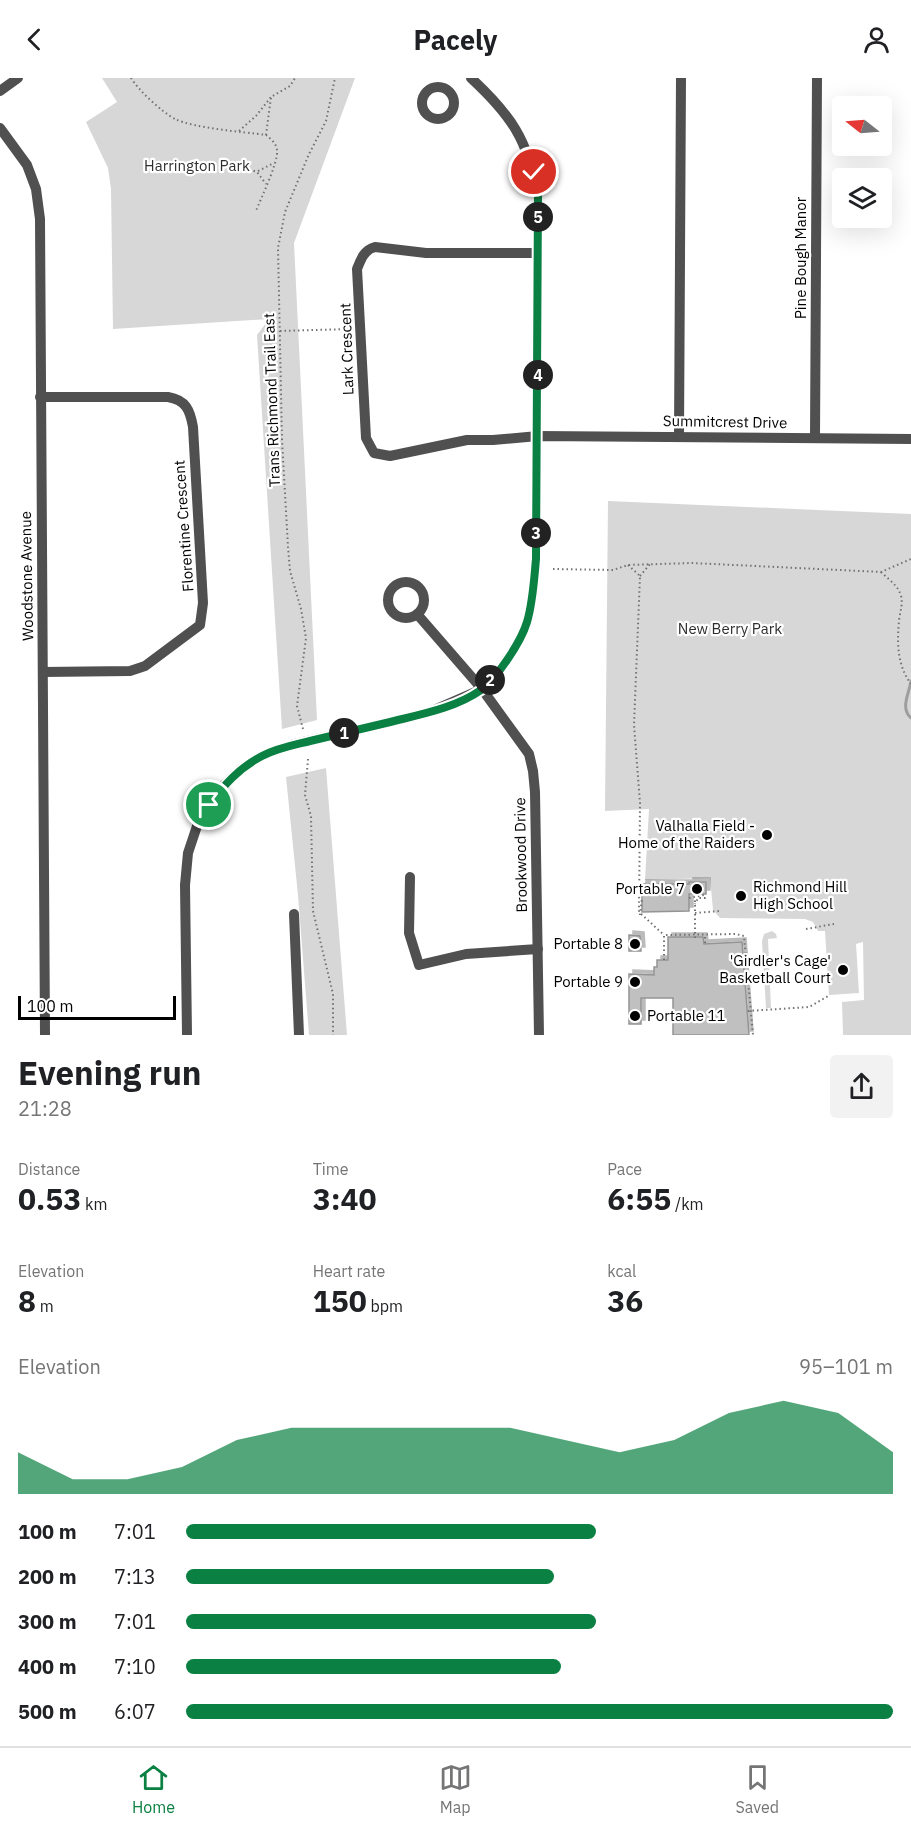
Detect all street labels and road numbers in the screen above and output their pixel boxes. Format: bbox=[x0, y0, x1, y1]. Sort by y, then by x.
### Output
street label: Pine Bough Manor bbox=[791, 196, 810, 319]
street label: Lark Crescent bbox=[335, 303, 358, 395]
street label: Trans Richmond Trail East bbox=[259, 313, 284, 487]
street label: Summitcrest Drive bbox=[663, 411, 787, 432]
street label: Florentine Crescent bbox=[169, 459, 198, 593]
street label: Woodstone Avenue bbox=[16, 511, 37, 641]
street label: Brookwood Drive bbox=[510, 797, 531, 913]

